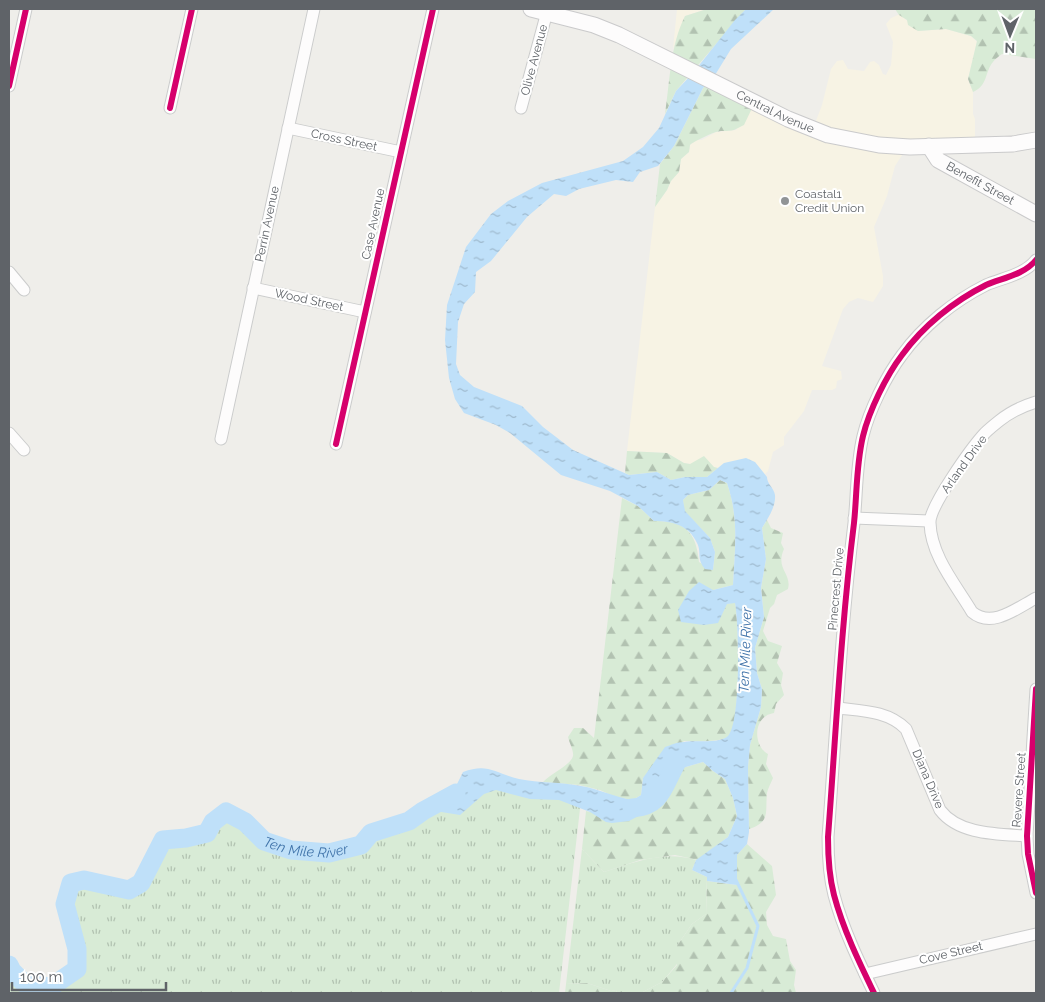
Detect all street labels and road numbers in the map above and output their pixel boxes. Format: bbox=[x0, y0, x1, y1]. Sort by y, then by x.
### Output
street label: Olive Avenue bbox=[518, 23, 550, 97]
street label: Central Avenue bbox=[734, 87, 816, 136]
street label: Cross Street bbox=[310, 126, 378, 154]
street label: Benefit Street bbox=[944, 159, 1017, 208]
street label: Perrin Avenue bbox=[252, 185, 282, 263]
street label: Case Avenue bbox=[359, 187, 387, 261]
street label: Wood Street bbox=[273, 286, 345, 314]
street label: Arland Drive bbox=[938, 432, 990, 496]
street label: Pinecrest Drive bbox=[825, 547, 847, 631]
street label: Diana Drive bbox=[909, 747, 947, 811]
street label: Revere Street bbox=[1009, 752, 1029, 828]
street label: Cove Street bbox=[918, 939, 984, 967]

